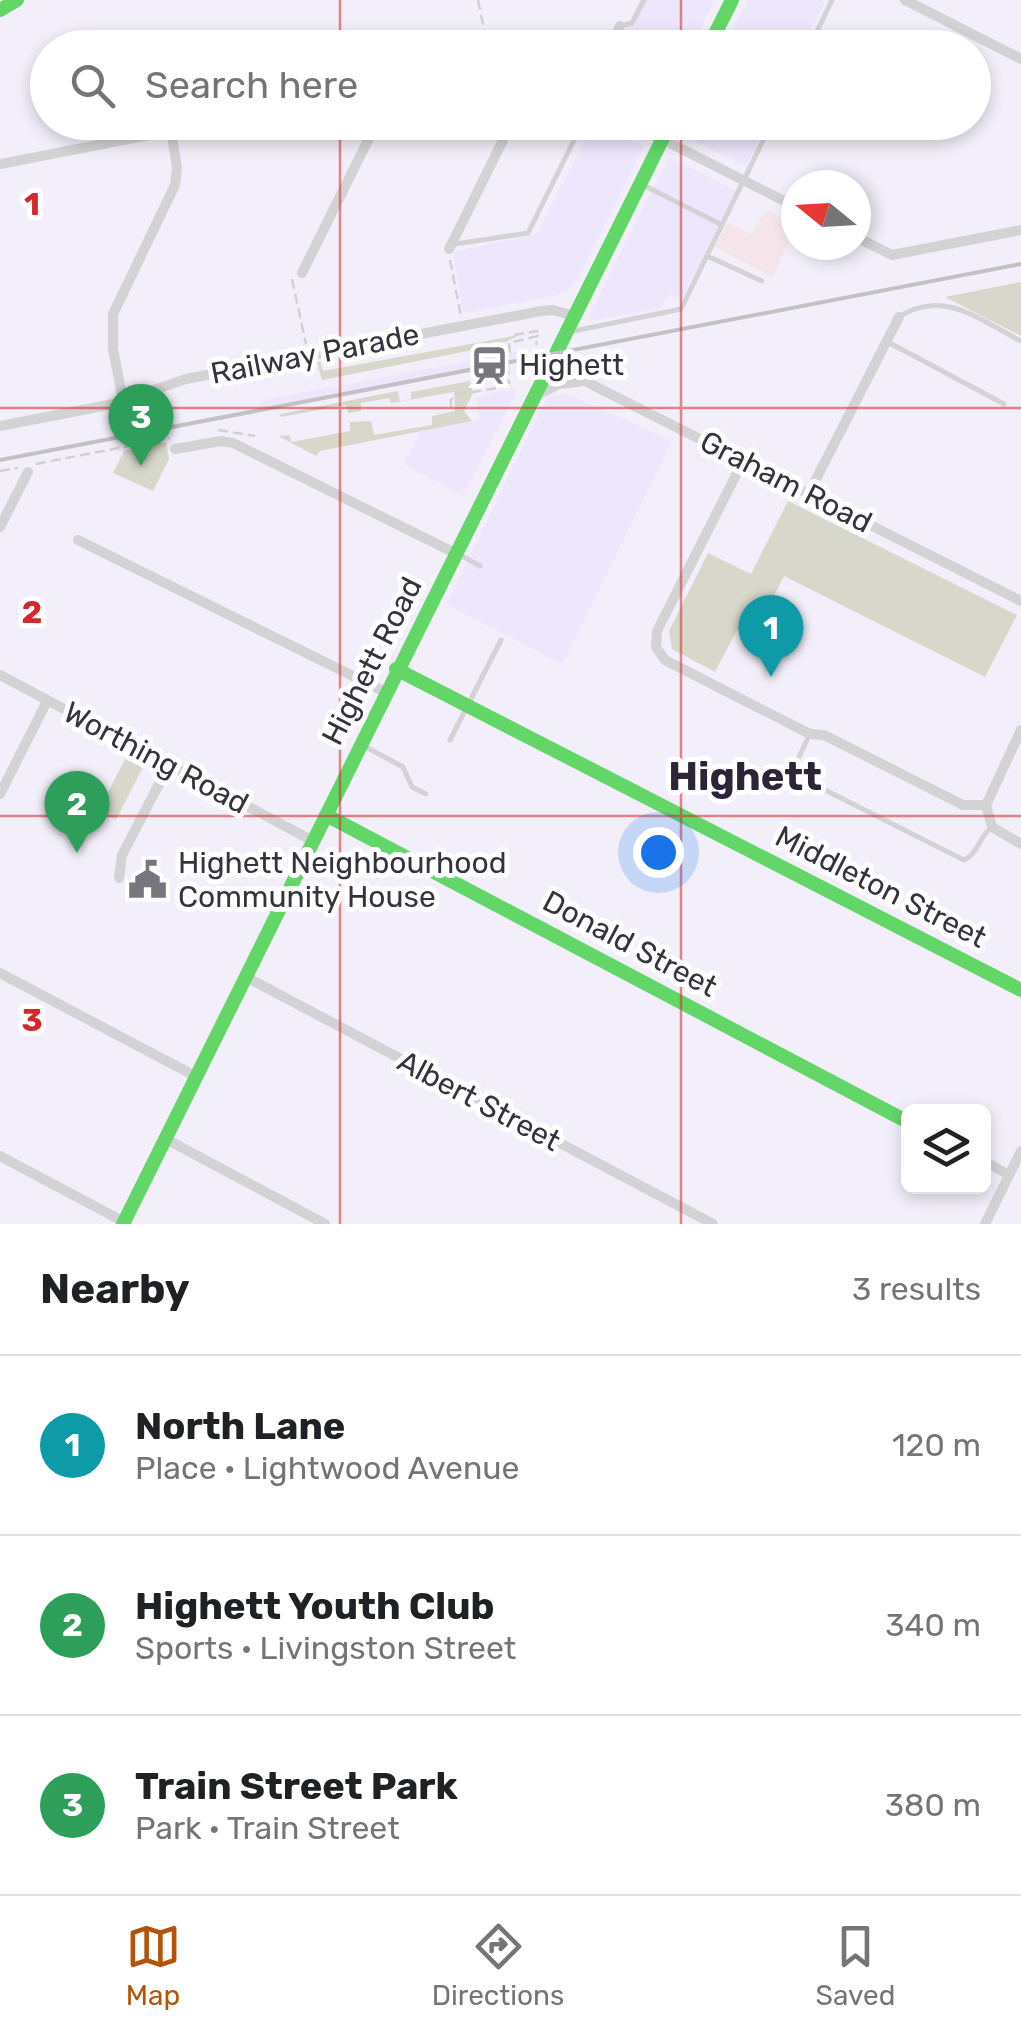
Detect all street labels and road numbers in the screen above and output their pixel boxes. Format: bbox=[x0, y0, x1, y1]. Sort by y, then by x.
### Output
street label: Railway Parade bbox=[208, 316, 422, 392]
street label: Graham Road bbox=[694, 423, 878, 541]
street label: Highett Road bbox=[314, 571, 430, 751]
street label: Worthing Road bbox=[58, 694, 254, 822]
street label: Middleton Street bbox=[769, 818, 993, 956]
street label: Donald Street bbox=[537, 883, 723, 1005]
street label: Albert Street bbox=[391, 1043, 567, 1159]

